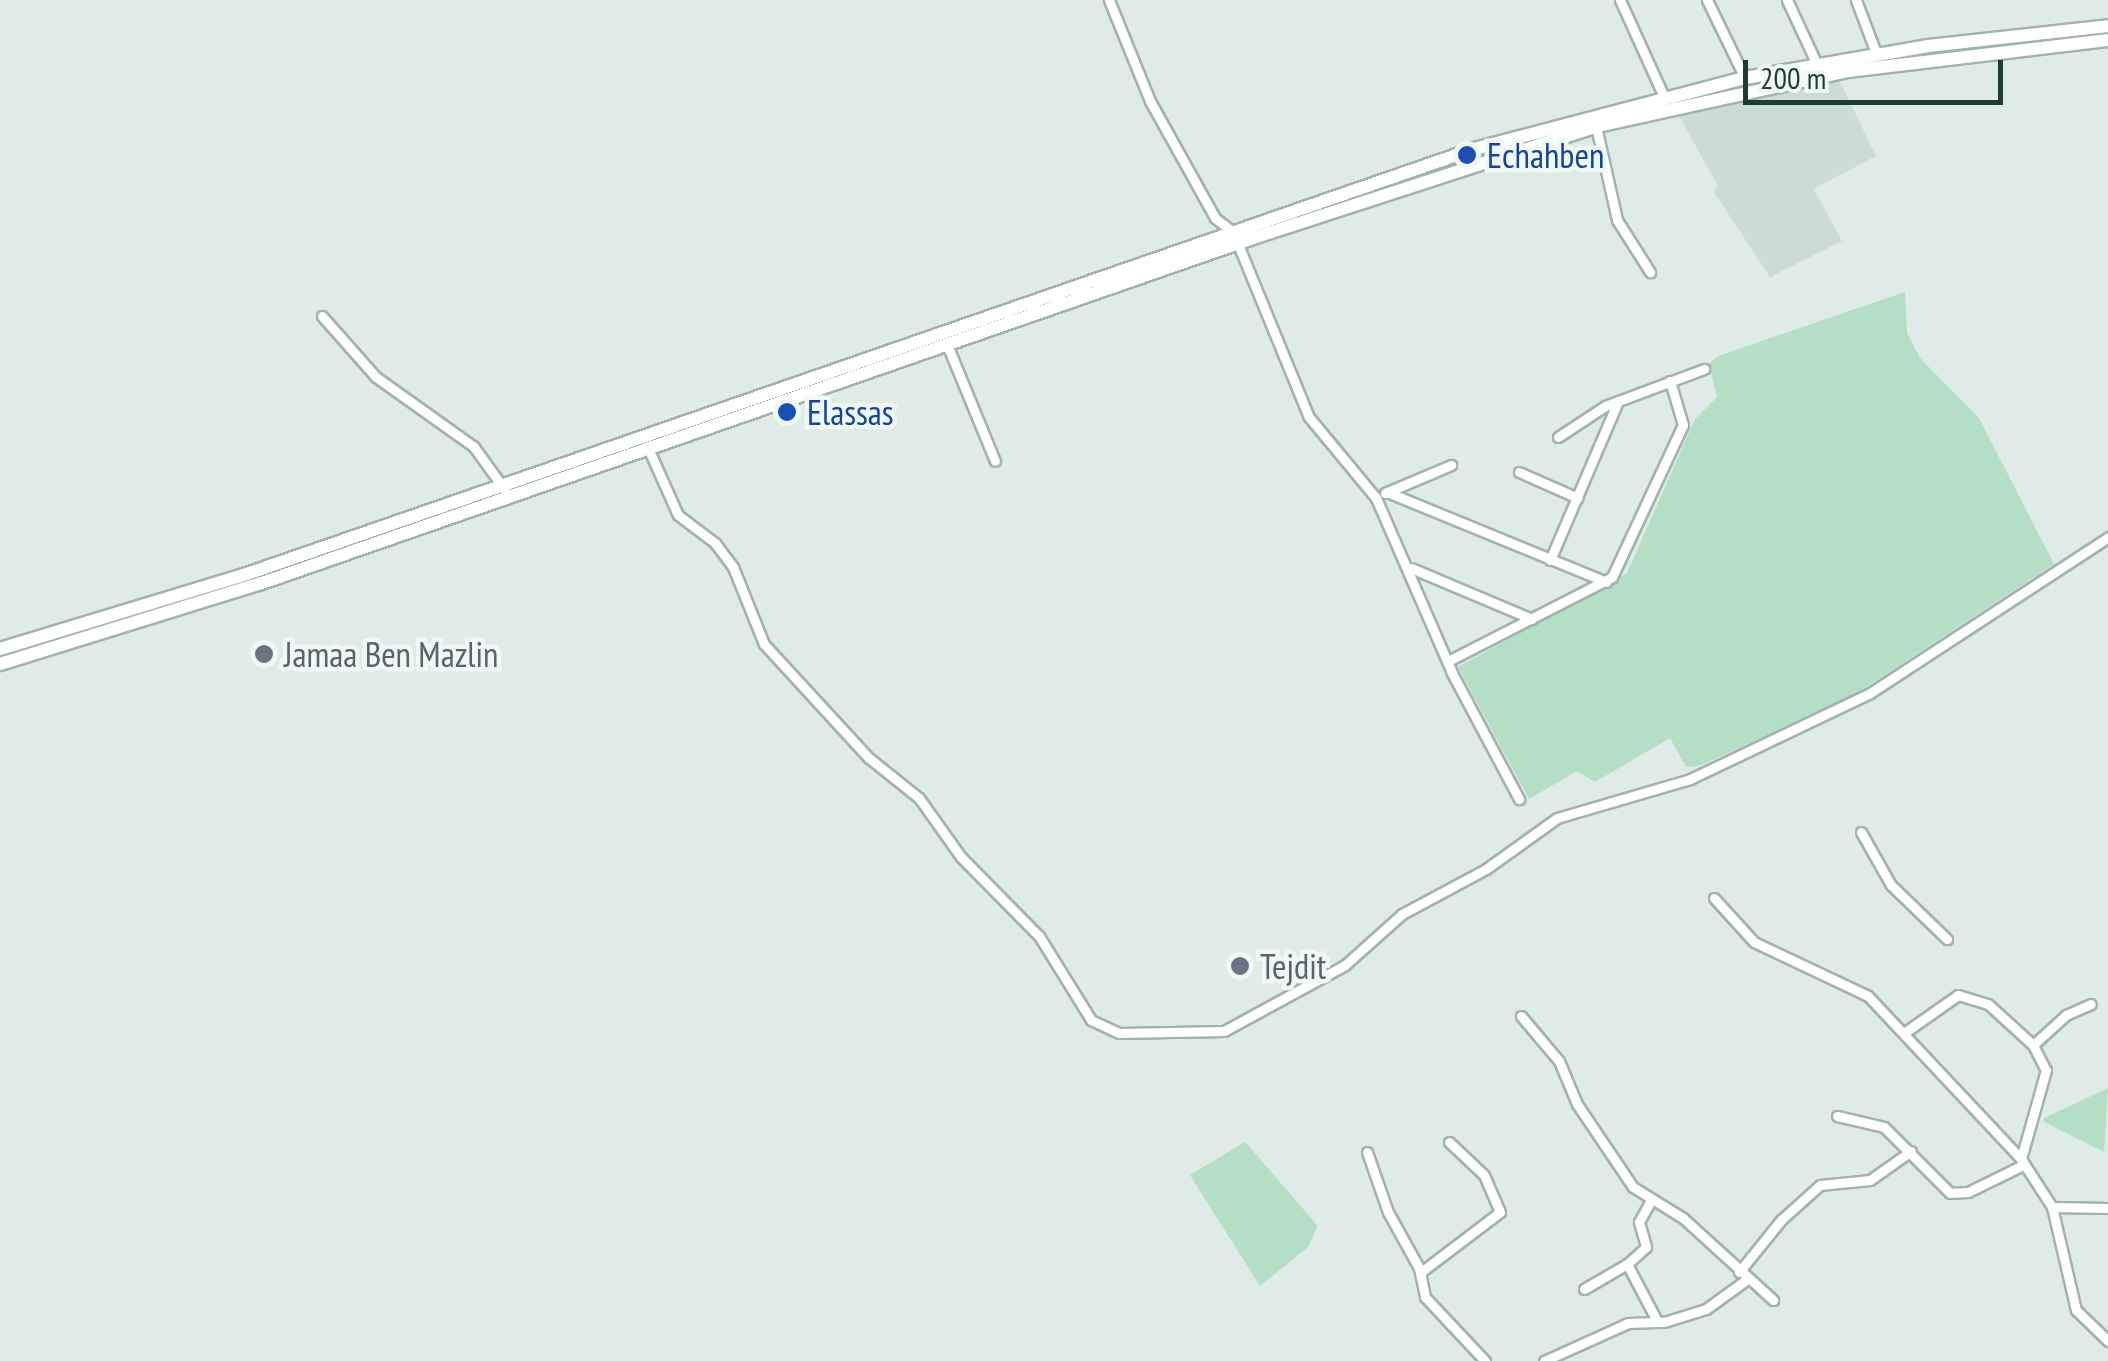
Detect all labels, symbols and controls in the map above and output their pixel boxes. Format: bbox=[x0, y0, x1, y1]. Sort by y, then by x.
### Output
scale bar bbox=[1748, 40, 2008, 102]
text: 200 m bbox=[1760, 58, 1826, 97]
place label: Echahben bbox=[1487, 134, 1604, 176]
marker: Echahben bbox=[1456, 144, 1478, 166]
place label: Elassas bbox=[807, 391, 894, 433]
marker: Elassas bbox=[776, 401, 798, 423]
place label: Jamaa Ben Mazlin bbox=[284, 633, 498, 675]
marker: Jamaa Ben Mazlin bbox=[253, 643, 275, 665]
place label: Tejdit bbox=[1260, 945, 1326, 987]
marker: Tejdit bbox=[1229, 955, 1251, 977]

